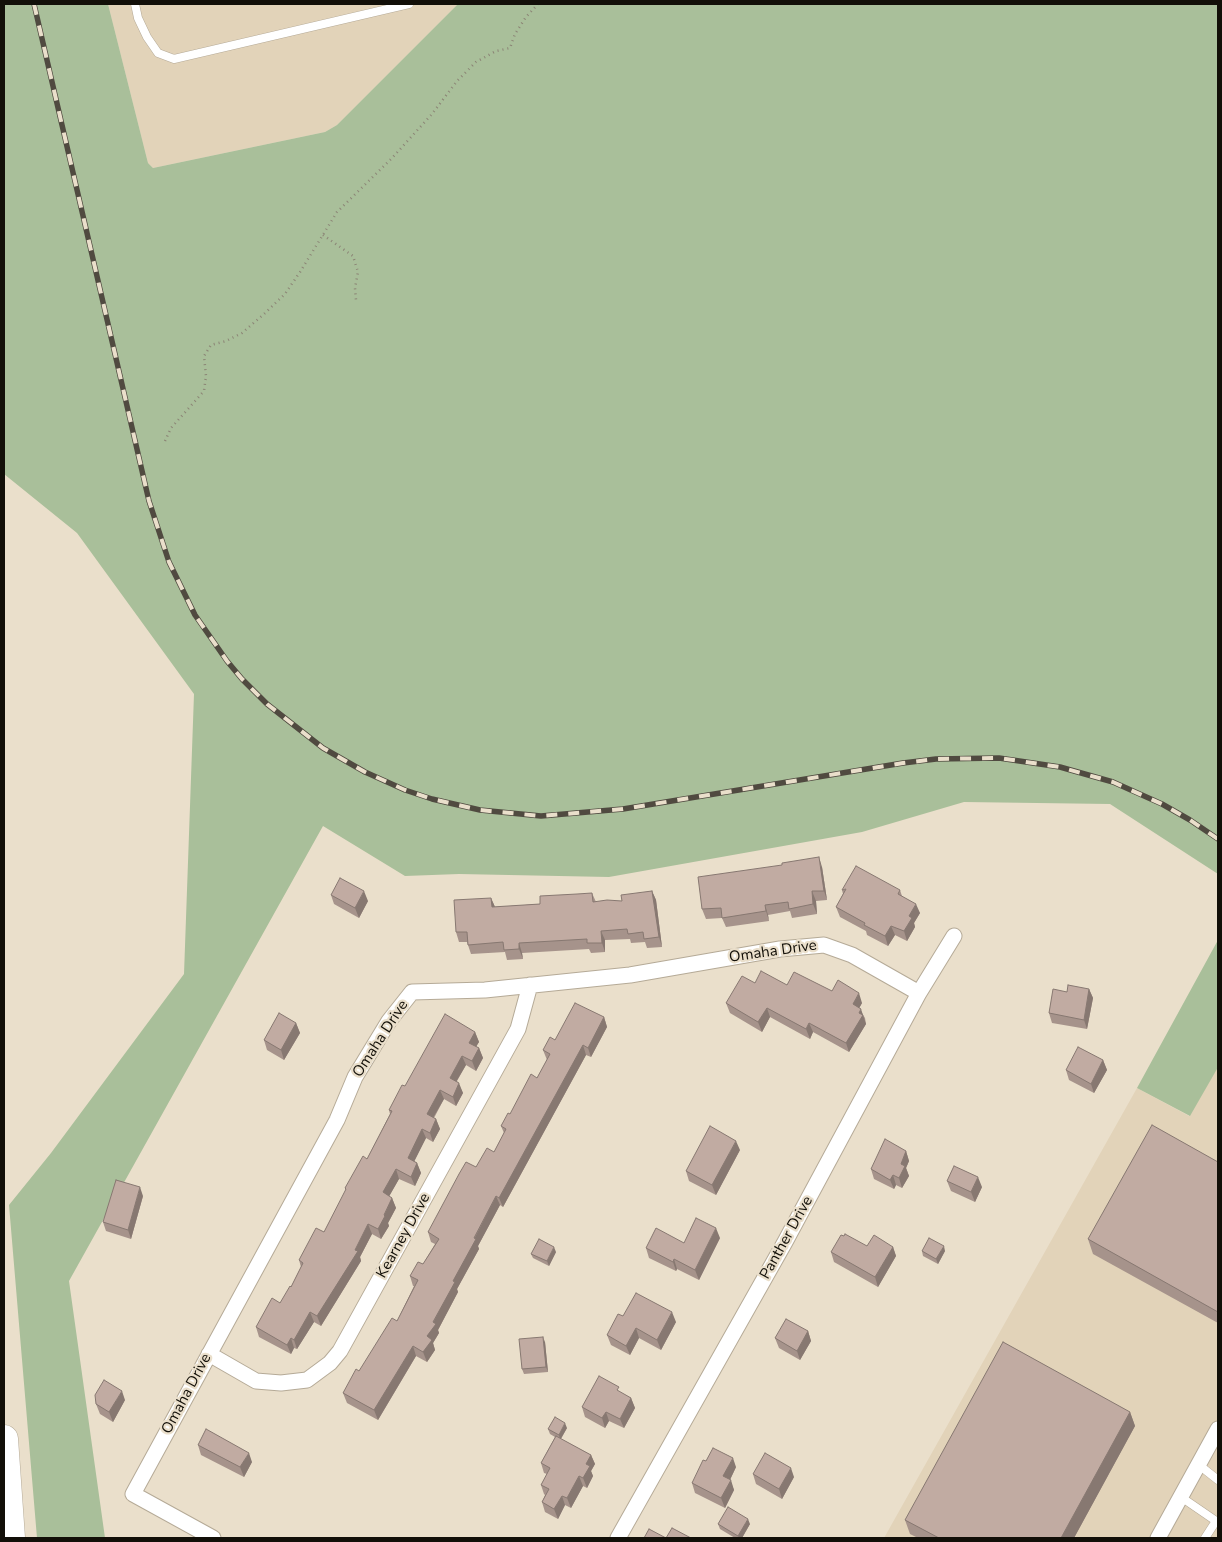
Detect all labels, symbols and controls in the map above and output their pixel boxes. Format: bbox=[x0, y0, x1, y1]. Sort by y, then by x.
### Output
street label: Omaha Drive bbox=[728, 937, 818, 967]
street label: Omaha Drive bbox=[349, 997, 413, 1081]
street label: Kearney Drive bbox=[373, 1191, 435, 1281]
street label: Panther Drive bbox=[757, 1193, 817, 1283]
street label: Omaha Drive bbox=[158, 1351, 216, 1437]

